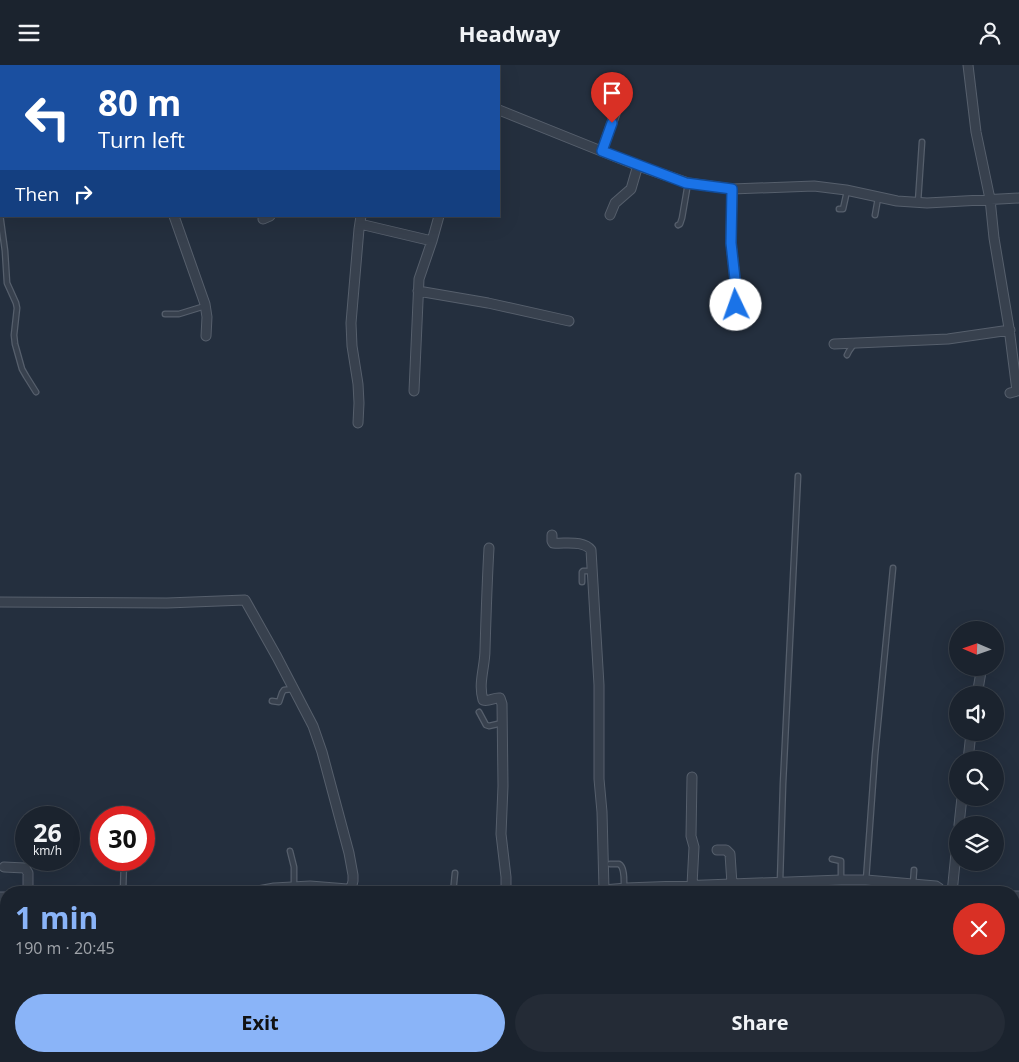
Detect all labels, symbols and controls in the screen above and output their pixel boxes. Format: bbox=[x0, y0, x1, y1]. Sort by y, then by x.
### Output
text: Headway bbox=[459, 18, 560, 48]
icon: menu bbox=[15, 19, 43, 47]
icon: person bbox=[976, 19, 1004, 47]
pin bbox=[591, 72, 633, 123]
text: 80 m bbox=[98, 79, 181, 126]
icon: arrive bbox=[598, 79, 626, 107]
icon: left bbox=[15, 85, 80, 150]
text: Turn left bbox=[98, 124, 185, 154]
icon: right bbox=[69, 180, 97, 208]
text: Then bbox=[15, 181, 59, 207]
position arrow bbox=[709, 278, 761, 330]
north arrow bbox=[949, 621, 1004, 676]
map controls bbox=[949, 621, 1004, 871]
button: sound bbox=[949, 686, 1004, 741]
button: search bbox=[949, 751, 1004, 806]
speed limit sign: 30 bbox=[90, 806, 155, 871]
text: 26 bbox=[33, 815, 62, 849]
button: layers bbox=[949, 816, 1004, 871]
text: km/h bbox=[33, 842, 62, 859]
text: 1 min bbox=[15, 897, 98, 938]
button: close bbox=[953, 903, 1005, 955]
text: 190 m · 20:45 bbox=[15, 937, 115, 959]
button: Exit bbox=[15, 994, 505, 1052]
button: Share bbox=[515, 994, 1005, 1052]

